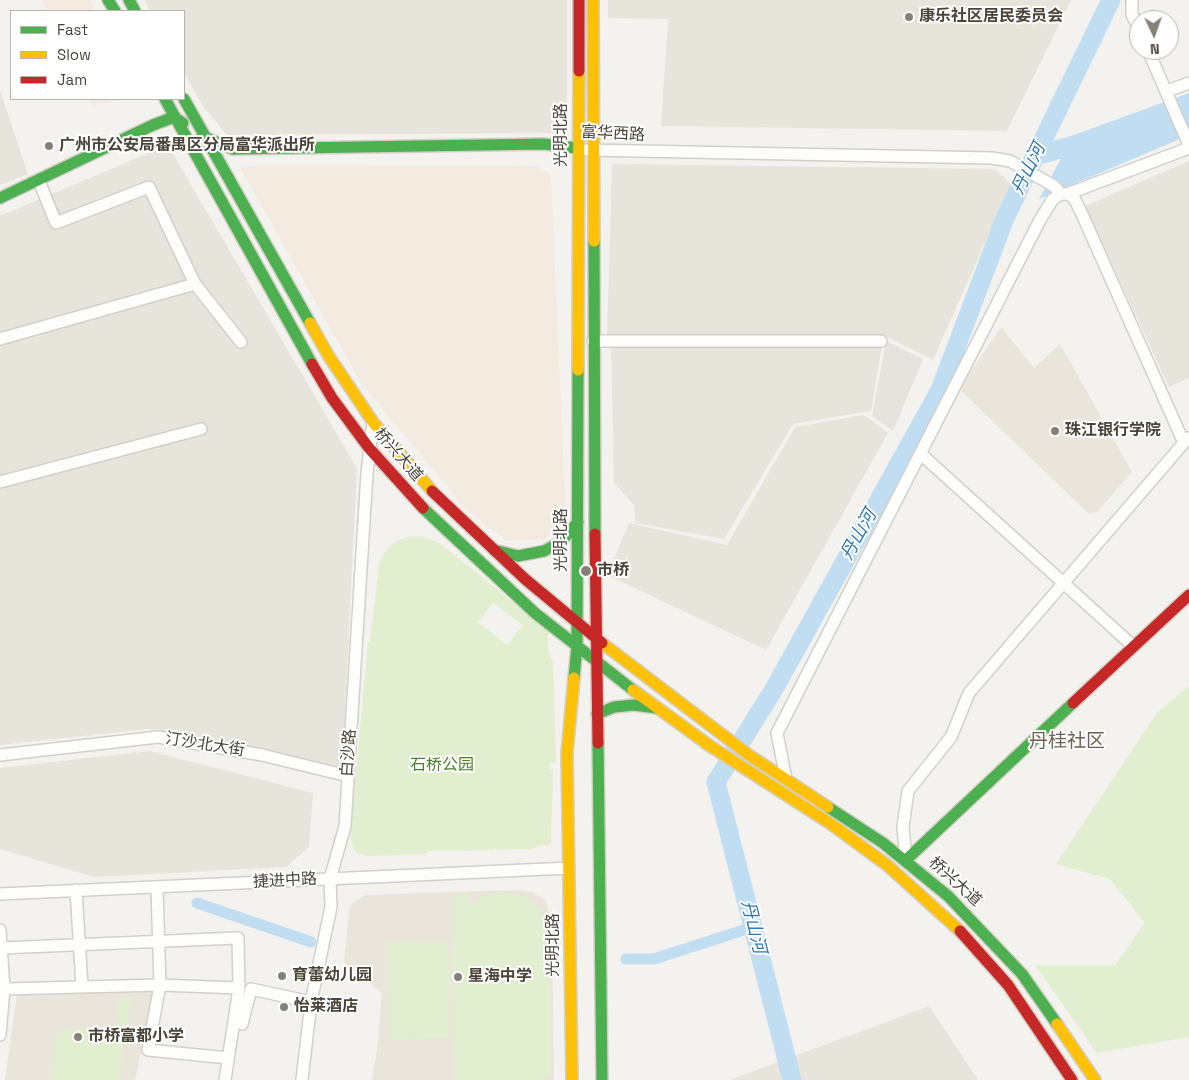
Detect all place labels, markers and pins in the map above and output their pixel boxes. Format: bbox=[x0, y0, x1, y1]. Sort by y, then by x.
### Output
place label: 康乐社区居民委员会 bbox=[919, 7, 1063, 27]
marker: 康乐社区居民委员会 bbox=[903, 11, 915, 23]
place label: 广州市公安局番禺区分局富华派出所 bbox=[59, 136, 315, 156]
marker: 广州市公安局番禺区分局富华派出所 bbox=[43, 140, 55, 152]
place label: 珠江银行学院 bbox=[1065, 421, 1161, 441]
marker: 珠江银行学院 bbox=[1049, 425, 1061, 437]
place label: 市桥 bbox=[597, 561, 629, 581]
marker: 市桥 bbox=[579, 564, 593, 578]
place label: 育蕾幼儿园 bbox=[292, 966, 372, 986]
place label: 星海中学 bbox=[468, 967, 532, 987]
marker: 育蕾幼儿园 bbox=[276, 970, 288, 982]
marker: 星海中学 bbox=[452, 971, 464, 983]
place label: 怡莱酒店 bbox=[294, 997, 358, 1017]
marker: 怡莱酒店 bbox=[278, 1001, 290, 1013]
place label: 市桥富都小学 bbox=[88, 1027, 184, 1047]
marker: 市桥富都小学 bbox=[72, 1031, 84, 1043]

